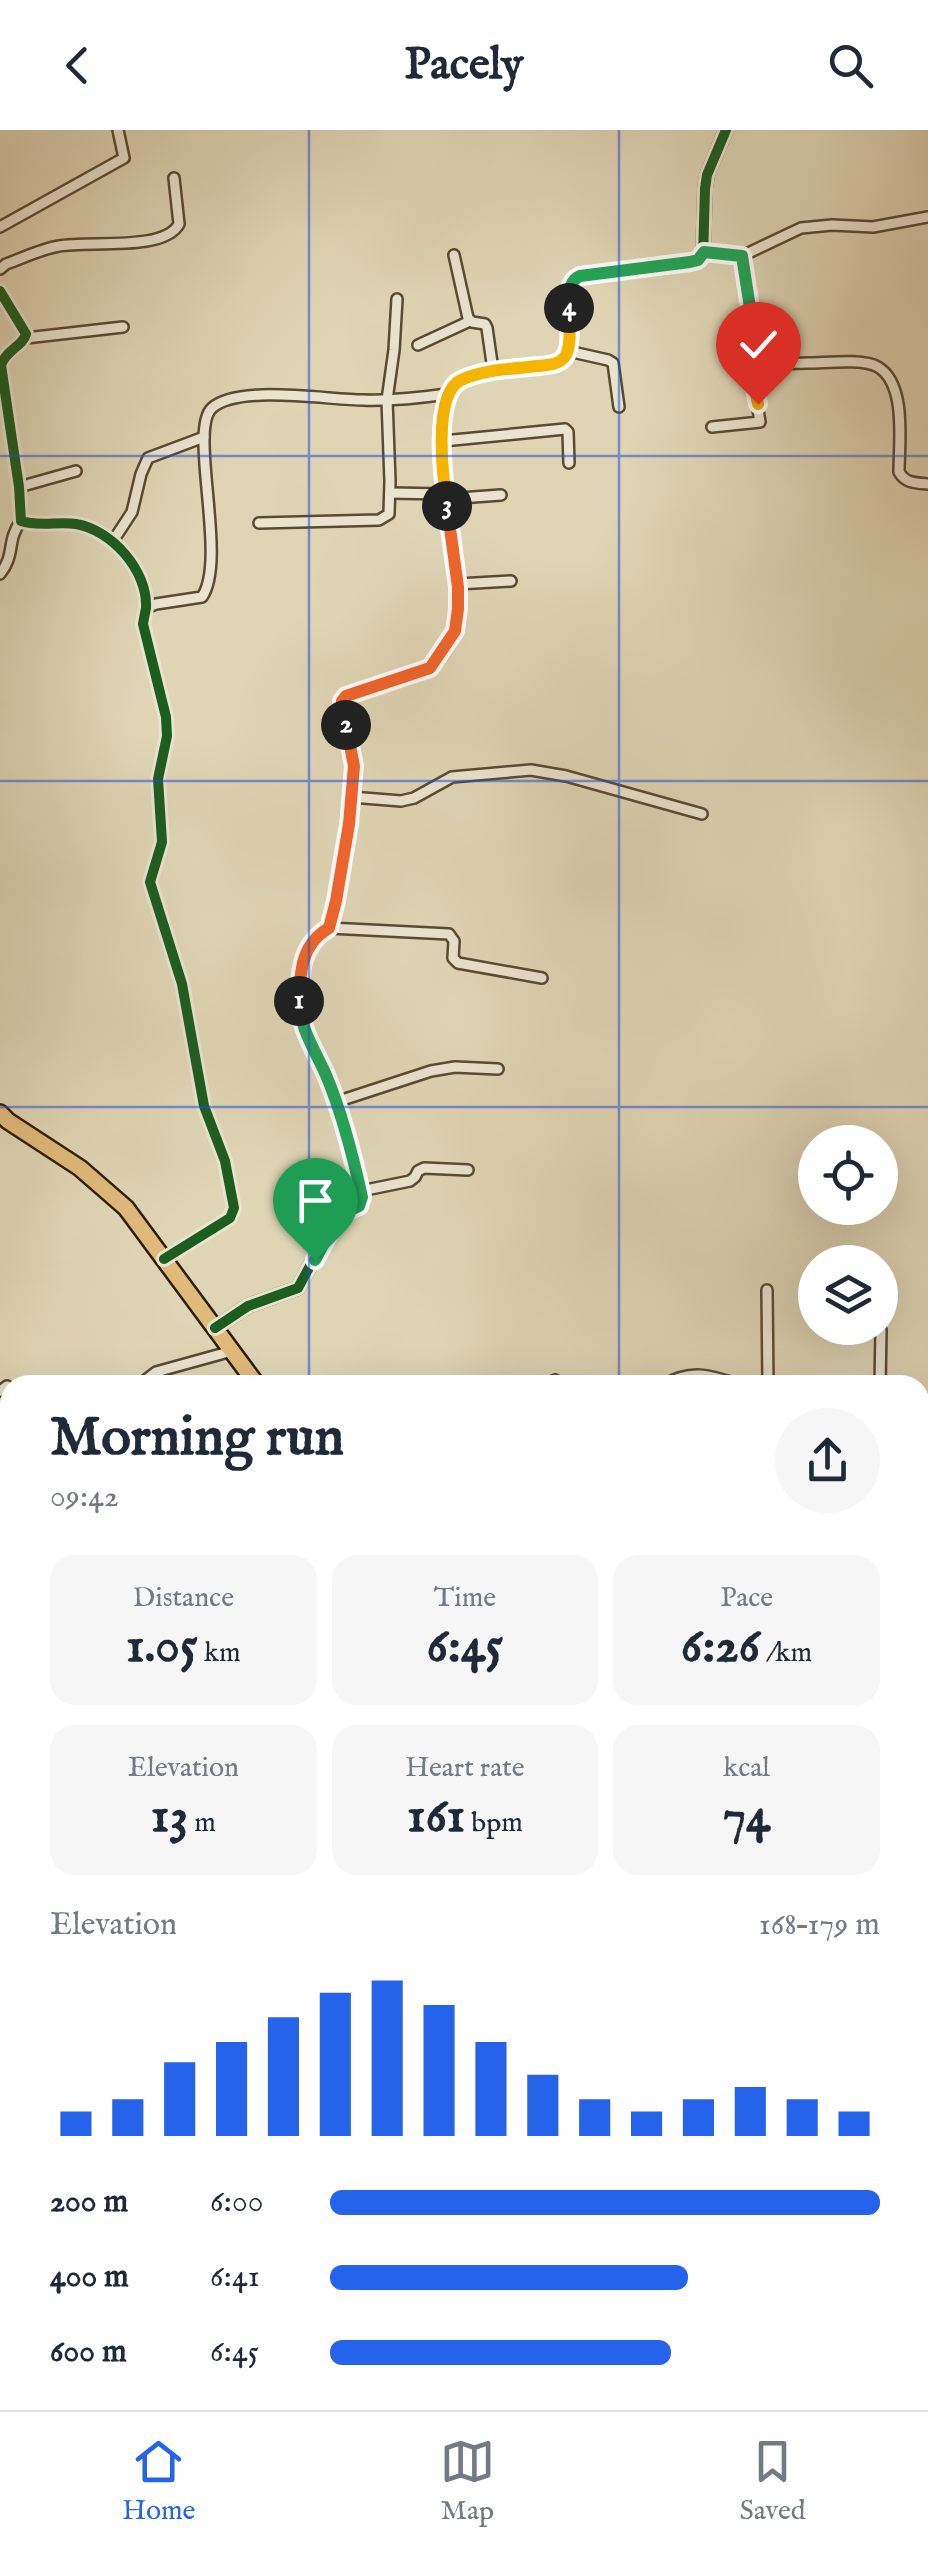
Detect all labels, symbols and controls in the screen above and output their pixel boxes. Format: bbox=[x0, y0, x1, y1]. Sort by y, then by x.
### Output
text: Pacely bbox=[404, 37, 524, 94]
icon: back bbox=[50, 38, 105, 93]
icon: search bbox=[823, 38, 878, 93]
pin: 4 bbox=[544, 283, 594, 333]
text: 4 bbox=[562, 290, 576, 325]
pin bbox=[716, 302, 801, 405]
icon: check bbox=[731, 317, 786, 372]
pin: 3 bbox=[422, 481, 472, 531]
text: 3 bbox=[442, 488, 452, 523]
pin: 2 bbox=[321, 700, 371, 750]
text: 2 bbox=[339, 707, 353, 742]
pin: 1 bbox=[274, 976, 324, 1026]
text: 1 bbox=[294, 983, 304, 1018]
map controls bbox=[798, 1125, 898, 1345]
button: locate bbox=[798, 1125, 898, 1225]
pin bbox=[273, 1158, 358, 1261]
icon: arrive bbox=[288, 1173, 343, 1228]
button: layers bbox=[798, 1245, 898, 1345]
text: Morning run bbox=[50, 1404, 344, 1474]
button: share bbox=[775, 1408, 880, 1513]
text: 09:42 bbox=[50, 1477, 119, 1518]
text: Distance bbox=[133, 1581, 234, 1616]
text: Time bbox=[434, 1581, 496, 1616]
text: Pace bbox=[720, 1581, 773, 1616]
text: 1.05 bbox=[126, 1616, 198, 1679]
text: 6:45 bbox=[427, 1616, 503, 1679]
text: 6:26 bbox=[681, 1616, 760, 1679]
text: km bbox=[198, 1636, 241, 1671]
text: /km bbox=[760, 1636, 812, 1671]
text: Elevation bbox=[128, 1751, 239, 1786]
text: Heart rate bbox=[405, 1751, 525, 1786]
text: kcal bbox=[723, 1751, 770, 1786]
text: 13 bbox=[151, 1786, 188, 1849]
text: 161 bbox=[407, 1786, 465, 1849]
text: 74 bbox=[723, 1786, 771, 1849]
text: m bbox=[188, 1806, 216, 1841]
text: bpm bbox=[465, 1806, 523, 1841]
text: Elevation bbox=[50, 1905, 177, 1946]
text: 168–179 m bbox=[759, 1905, 880, 1946]
text: 200 m bbox=[50, 2182, 128, 2223]
text: 6:00 bbox=[210, 2182, 263, 2223]
text: 400 m bbox=[50, 2257, 129, 2298]
text: 6:41 bbox=[210, 2257, 260, 2298]
text: 600 m bbox=[50, 2332, 127, 2373]
text: 6:45 bbox=[210, 2332, 259, 2373]
tab: Home bbox=[122, 2434, 195, 2529]
tab: Map bbox=[440, 2434, 495, 2529]
tab: Saved bbox=[739, 2434, 806, 2529]

